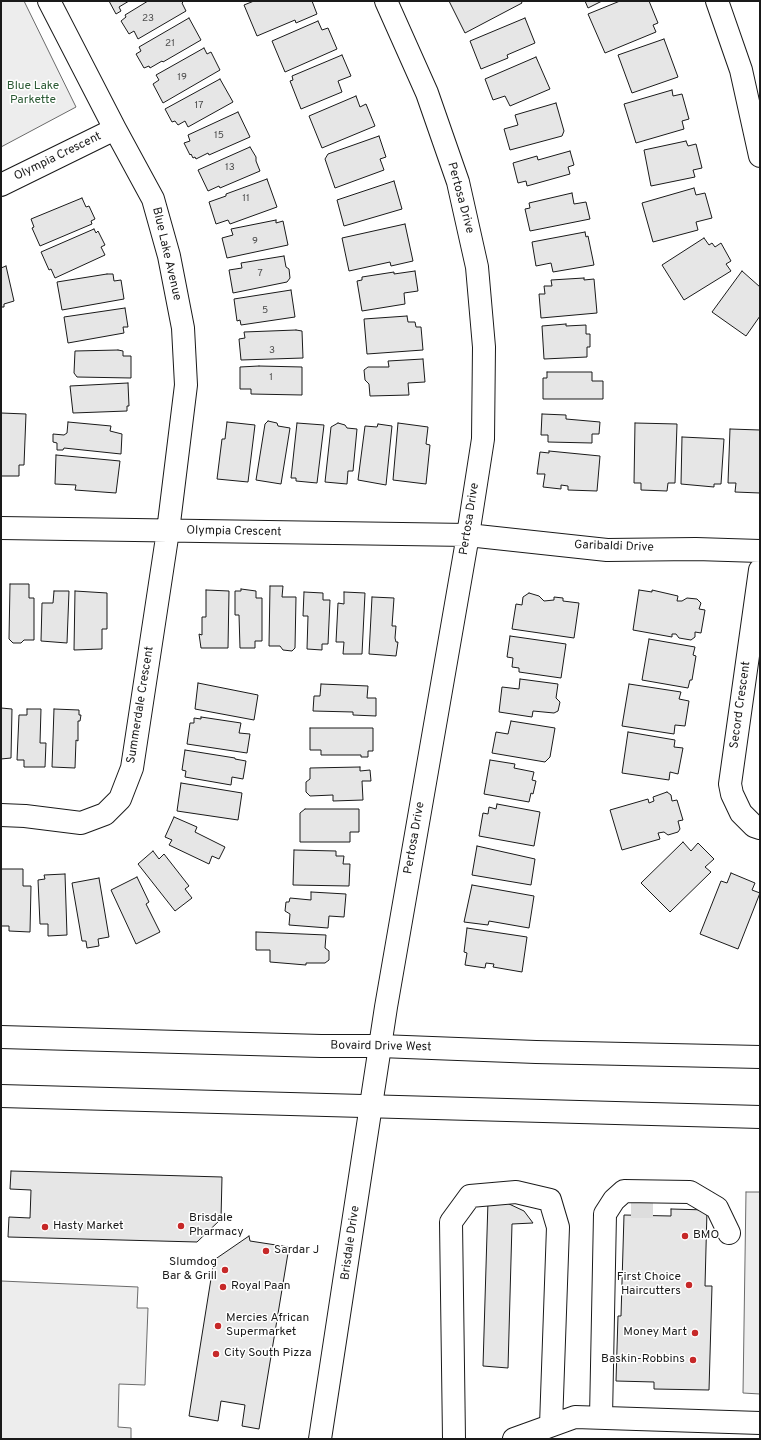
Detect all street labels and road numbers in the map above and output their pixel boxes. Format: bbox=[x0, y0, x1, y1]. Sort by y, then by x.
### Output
street label: Olympia Crescent bbox=[12, 130, 104, 184]
street label: Pertosa Drive bbox=[444, 161, 476, 235]
street label: Blue Lake Avenue bbox=[148, 206, 184, 302]
street label: Pertosa Drive bbox=[457, 482, 483, 556]
street label: Olympia Crescent bbox=[186, 524, 282, 540]
street label: Garibaldi Drive bbox=[574, 538, 654, 556]
street label: Summerdale Crescent bbox=[125, 645, 157, 765]
street label: Secord Crescent bbox=[728, 660, 754, 750]
street label: Pertosa Drive bbox=[402, 801, 428, 875]
street label: Bovaird Drive West bbox=[330, 1039, 432, 1055]
street label: Brisdale Drive bbox=[339, 1205, 363, 1281]

